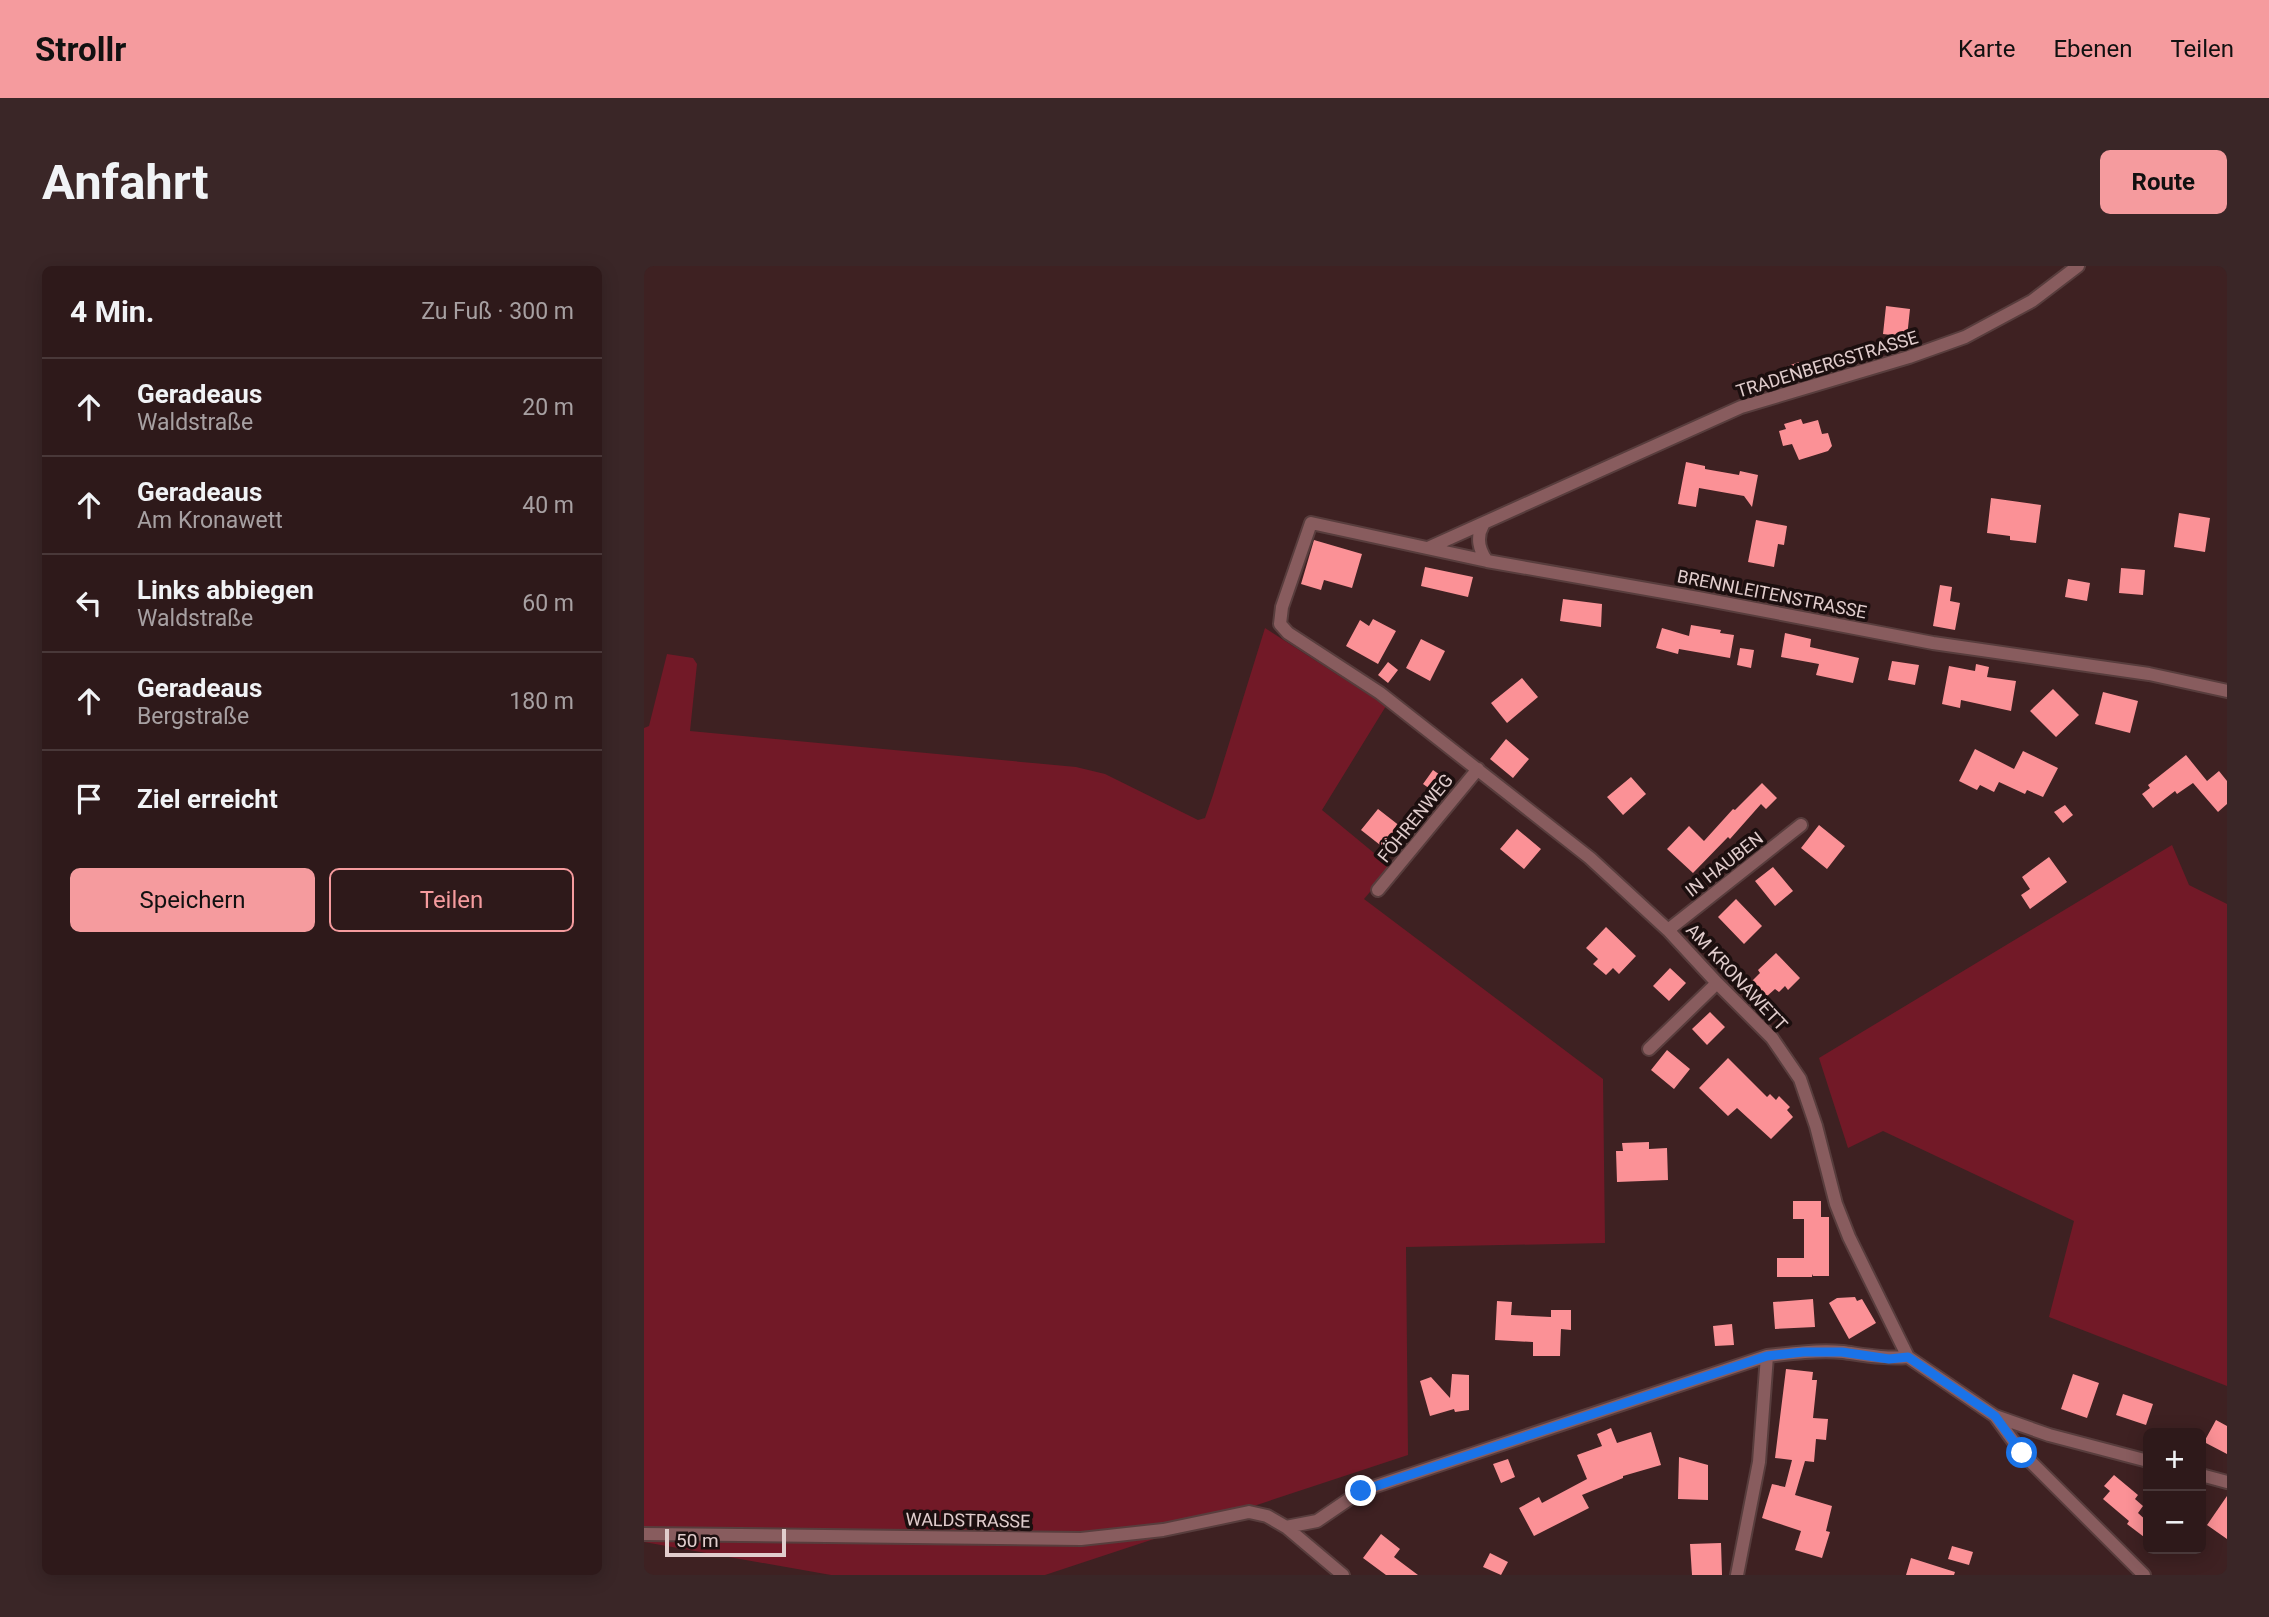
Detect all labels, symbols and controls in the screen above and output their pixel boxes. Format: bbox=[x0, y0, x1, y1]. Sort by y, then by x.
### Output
text: Strollr bbox=[35, 30, 126, 69]
text: Karte bbox=[1958, 35, 2015, 63]
text: Ebenen bbox=[2053, 35, 2132, 63]
text: Teilen bbox=[2170, 35, 2234, 63]
button: Route bbox=[2100, 150, 2227, 214]
text: Anfahrt bbox=[42, 154, 209, 211]
text: 4 Min. bbox=[70, 294, 154, 329]
text: Zu Fuß · 300 m bbox=[421, 298, 574, 325]
street label: TRADENBERGSTRASSE bbox=[1733, 326, 1921, 402]
text: Geradeaus bbox=[137, 379, 262, 409]
icon: ahead bbox=[70, 388, 108, 426]
text: 20 m bbox=[522, 394, 574, 421]
text: Waldstraße bbox=[137, 409, 253, 436]
text: Geradeaus bbox=[137, 477, 262, 507]
icon: ahead bbox=[70, 486, 108, 524]
text: 40 m bbox=[522, 492, 574, 519]
text: Am Kronawett bbox=[137, 507, 283, 534]
street label: BRENNLEITENSTRASSE bbox=[1676, 565, 1868, 623]
text: Links abbiegen bbox=[137, 575, 314, 605]
icon: left bbox=[70, 584, 108, 622]
text: 60 m bbox=[522, 590, 574, 617]
text: Waldstraße bbox=[137, 605, 253, 632]
text: Geradeaus bbox=[137, 673, 262, 703]
icon: ahead bbox=[70, 682, 108, 720]
text: 180 m bbox=[509, 688, 574, 715]
text: Bergstraße bbox=[137, 703, 249, 730]
street label: FÖHRENWEG bbox=[1373, 769, 1457, 867]
icon: arrive bbox=[70, 780, 108, 818]
text: Ziel erreicht bbox=[137, 784, 278, 814]
street label: IN HAUBEN bbox=[1681, 827, 1767, 901]
button: Speichern bbox=[70, 868, 315, 932]
button: Teilen bbox=[329, 868, 574, 932]
street label: AM KRONAWETT bbox=[1682, 919, 1792, 1035]
map controls bbox=[2143, 1428, 2206, 1554]
button: + bbox=[2143, 1428, 2206, 1491]
route start bbox=[2006, 1437, 2037, 1468]
route end bbox=[1345, 1475, 1376, 1506]
button: − bbox=[2143, 1491, 2206, 1554]
street label: WALDSTRASSE bbox=[905, 1508, 1031, 1532]
scale bar bbox=[665, 1526, 786, 1558]
text: 50 m bbox=[676, 1529, 719, 1552]

